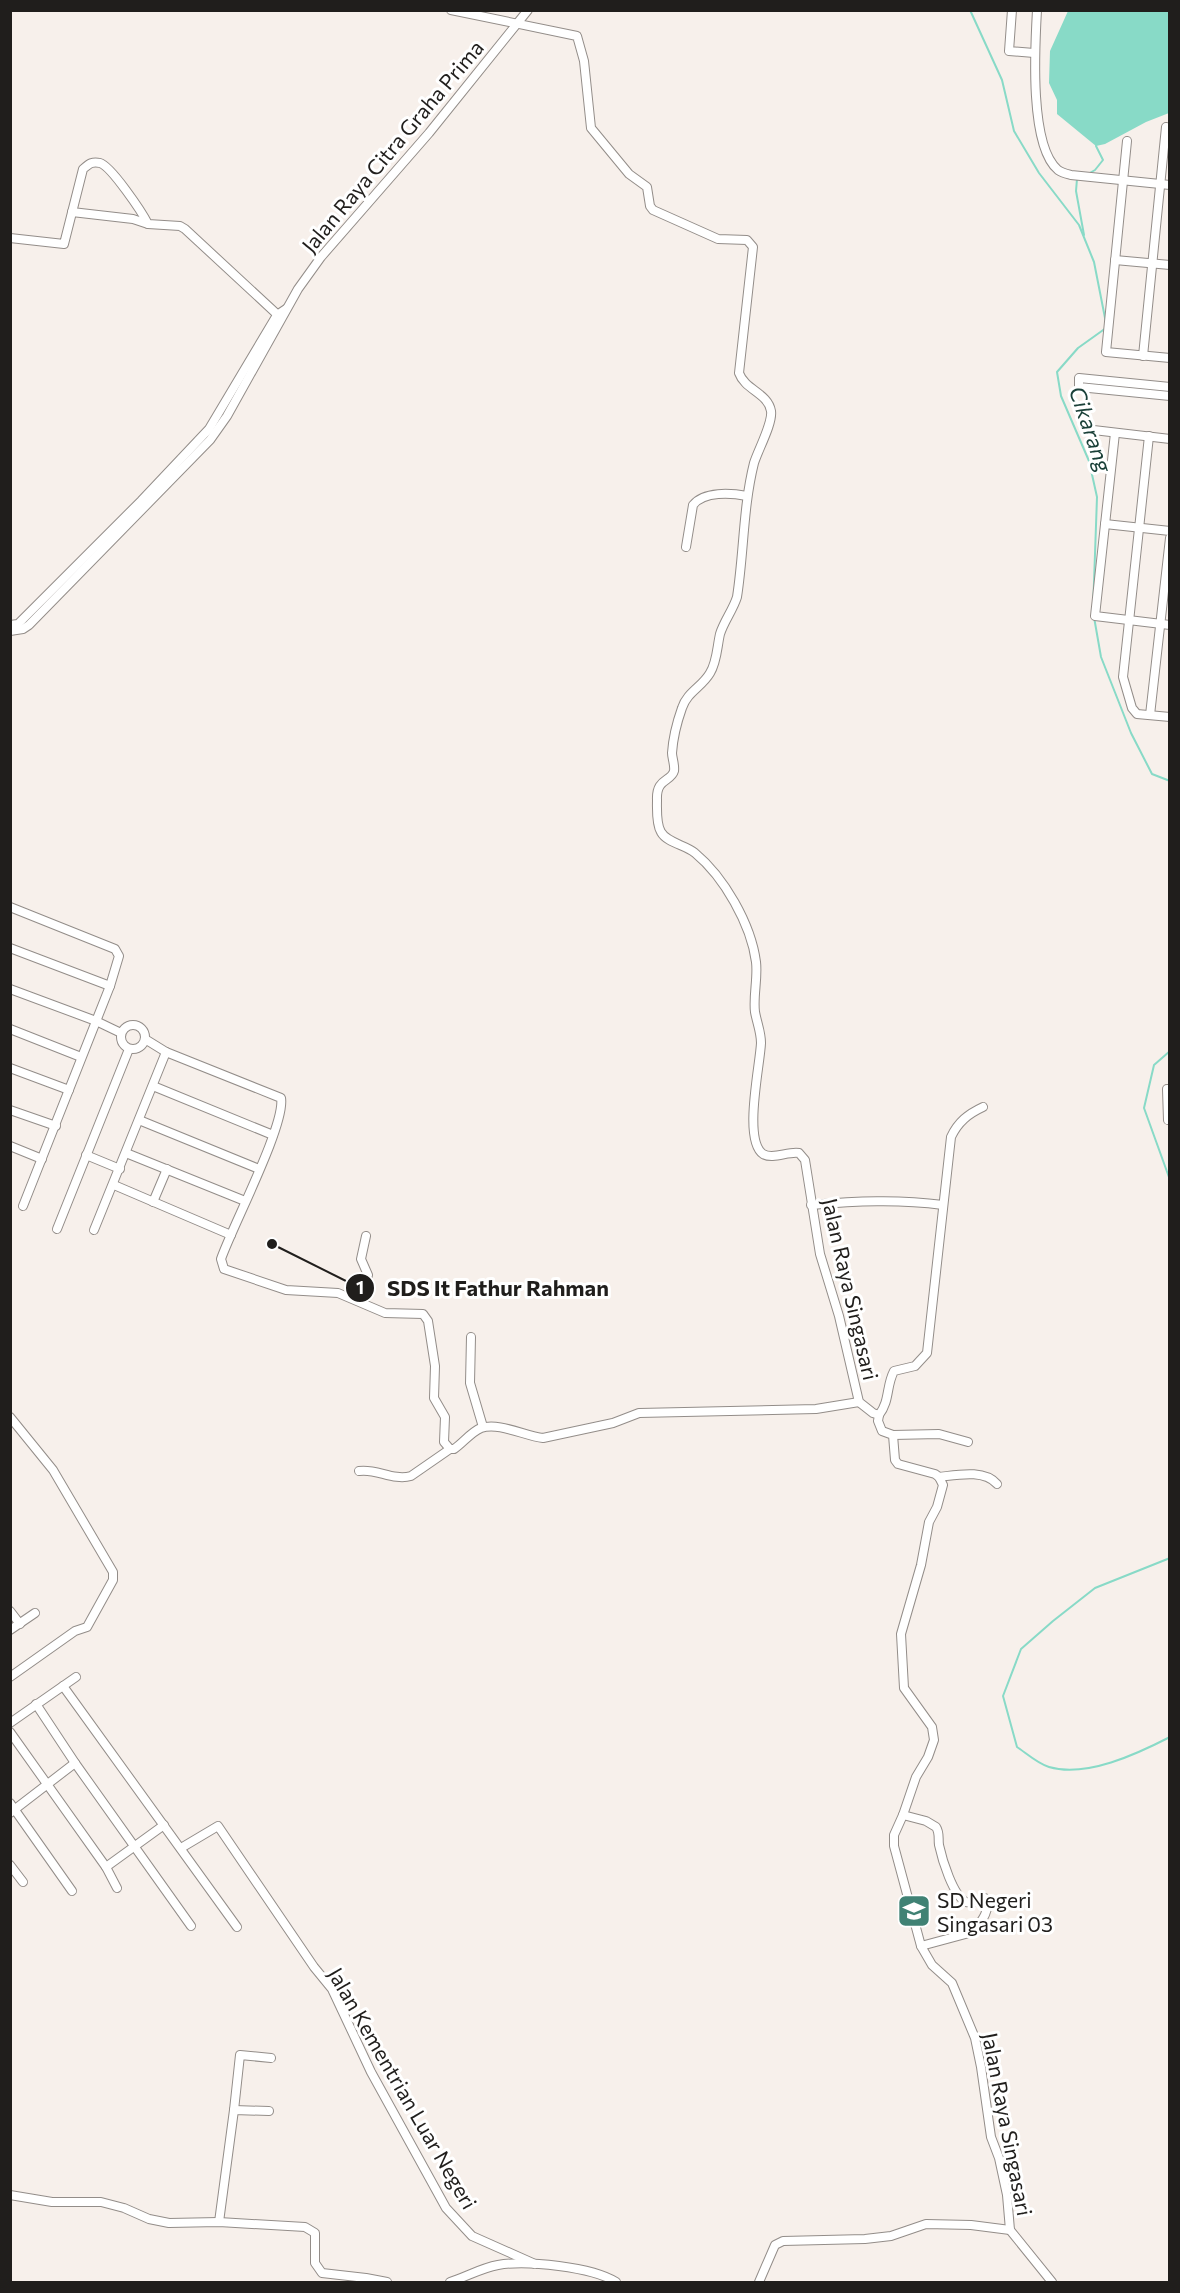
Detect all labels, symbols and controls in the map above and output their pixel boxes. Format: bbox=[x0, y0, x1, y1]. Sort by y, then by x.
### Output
street label: Jalan Raya Citra Graha Prima bbox=[296, 35, 488, 257]
water label: Cikarang bbox=[1064, 383, 1119, 476]
street label: Jalan Raya Singasari bbox=[818, 1195, 884, 1383]
callout: SDS It Fathur Rahman bbox=[345, 1268, 621, 1308]
text: SDS It Fathur Rahman bbox=[387, 1274, 609, 1301]
text: 1 bbox=[356, 1276, 364, 1298]
place label: SD Negeri Singasari 03 bbox=[937, 1887, 1053, 1936]
school or university icon: SD Negeri Singasari 03 bbox=[896, 1893, 932, 1929]
street label: Jalan Kementrian Luar Negeri bbox=[323, 1963, 483, 2213]
street label: Jalan Raya Singasari bbox=[978, 2030, 1038, 2218]

